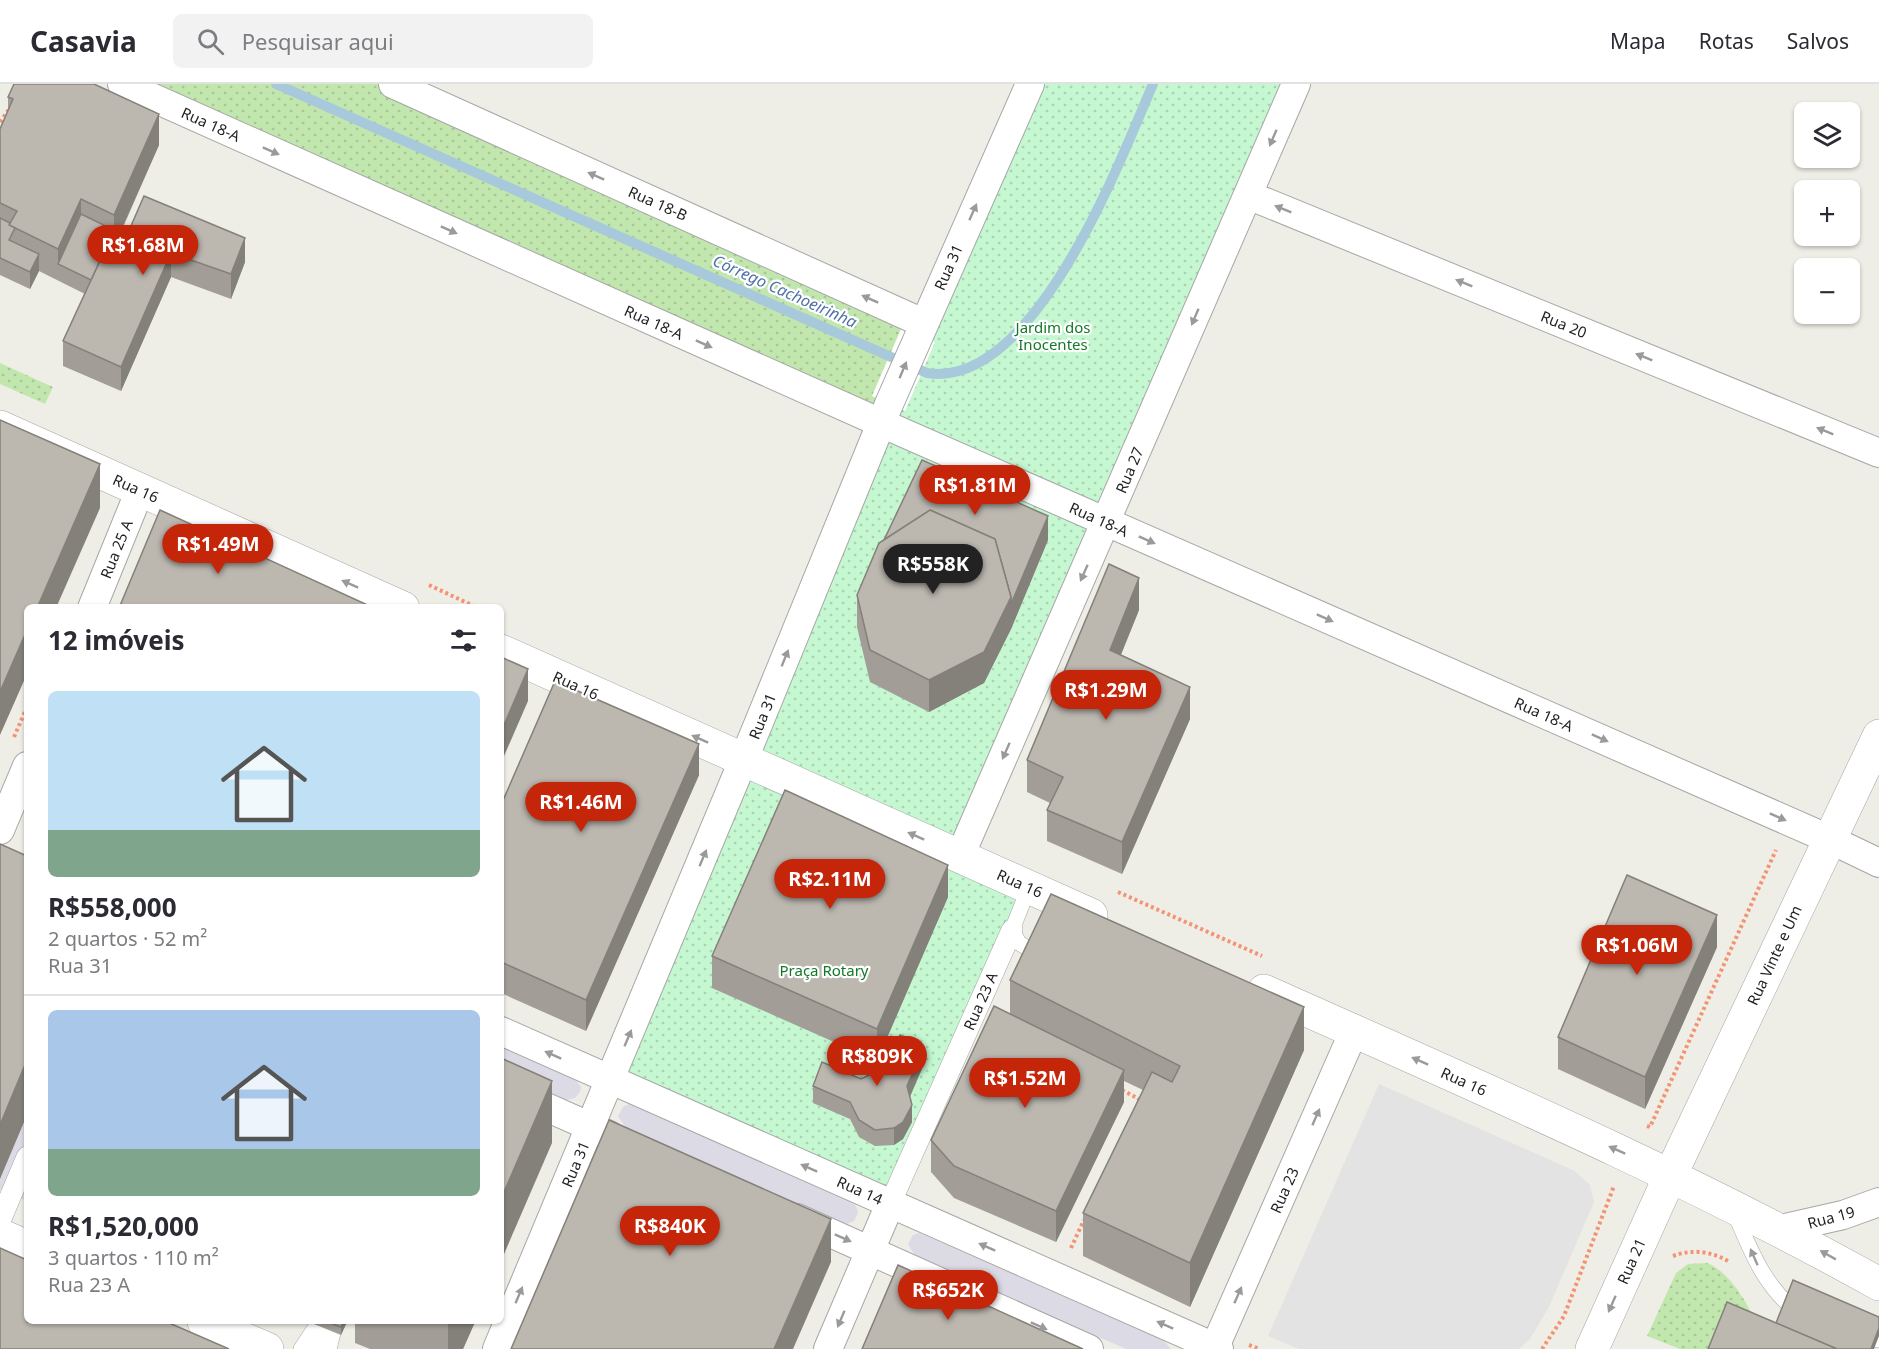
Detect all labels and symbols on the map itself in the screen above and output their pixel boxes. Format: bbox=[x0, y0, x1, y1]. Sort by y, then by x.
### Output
street label: Rua 18-A bbox=[178, 102, 244, 146]
one-way arrow bbox=[1268, 129, 1278, 147]
one-way arrow bbox=[262, 146, 280, 156]
one-way arrow bbox=[588, 171, 605, 180]
street label: Rua 18-B bbox=[625, 181, 691, 225]
one-way arrow bbox=[968, 202, 978, 220]
one-way arrow bbox=[1274, 204, 1292, 214]
pin: R$1.68M bbox=[88, 225, 198, 276]
one-way arrow bbox=[440, 226, 458, 236]
street label: Rua 31 bbox=[929, 241, 967, 293]
water label: Córrego Cachoeirinha bbox=[710, 249, 860, 333]
one-way arrow bbox=[1455, 278, 1473, 287]
one-way arrow bbox=[861, 293, 879, 303]
street label: Rua 18-A bbox=[621, 300, 687, 344]
street label: Rua 20 bbox=[1538, 306, 1590, 342]
one-way arrow bbox=[1191, 308, 1200, 325]
park label: Jardim dos Inocentes bbox=[1014, 317, 1090, 354]
one-way arrow bbox=[695, 339, 713, 349]
one-way arrow bbox=[1635, 352, 1653, 362]
one-way arrow bbox=[899, 361, 908, 378]
one-way arrow bbox=[1816, 426, 1834, 435]
street label: Rua 27 bbox=[1110, 444, 1148, 496]
pin: R$1.81M bbox=[920, 465, 1030, 516]
street label: Rua 16 bbox=[110, 469, 162, 507]
street label: Rua 18-A bbox=[1066, 497, 1132, 541]
street label: Rua 25 A bbox=[95, 516, 137, 581]
pin: R$1.49M bbox=[163, 524, 273, 575]
one-way arrow bbox=[1138, 535, 1155, 544]
pin: R$558K bbox=[884, 544, 982, 595]
one-way arrow bbox=[1080, 564, 1089, 581]
one-way arrow bbox=[341, 579, 358, 588]
one-way arrow bbox=[1316, 614, 1334, 623]
one-way arrow bbox=[780, 649, 790, 667]
street label: Rua 16 bbox=[550, 666, 602, 704]
pin: R$1.29M bbox=[1051, 670, 1161, 721]
street label: Rua 31 bbox=[744, 690, 780, 742]
street label: Rua 18-A bbox=[1511, 692, 1577, 736]
one-way arrow bbox=[691, 734, 709, 744]
one-way arrow bbox=[1591, 734, 1608, 743]
one-way arrow bbox=[1002, 743, 1011, 760]
pin: R$1.46M bbox=[526, 782, 636, 833]
one-way arrow bbox=[1770, 812, 1788, 822]
one-way arrow bbox=[908, 832, 925, 841]
one-way arrow bbox=[699, 849, 708, 867]
pin: R$2.11M bbox=[775, 859, 885, 910]
street label: Rua 16 bbox=[994, 864, 1046, 902]
street label: Rua Vinte e Um bbox=[1742, 902, 1806, 1008]
pin: R$1.06M bbox=[1582, 925, 1692, 976]
park label: Praça Rotary bbox=[780, 960, 869, 980]
street label: Rua 23 A bbox=[958, 968, 1002, 1033]
one-way arrow bbox=[624, 1029, 633, 1047]
pin: R$809K bbox=[828, 1036, 926, 1087]
one-way arrow bbox=[545, 1050, 562, 1059]
one-way arrow bbox=[1411, 1056, 1429, 1066]
pin: R$1.52M bbox=[970, 1058, 1080, 1109]
street label: Rua 16 bbox=[1438, 1062, 1490, 1100]
one-way arrow bbox=[1311, 1107, 1321, 1125]
street label: Rua 31 bbox=[556, 1138, 594, 1190]
one-way arrow bbox=[1609, 1145, 1626, 1154]
one-way arrow bbox=[800, 1163, 817, 1172]
street label: Rua 23 bbox=[1265, 1164, 1303, 1216]
street label: Rua 14 bbox=[834, 1171, 886, 1209]
street label: Rua 19 bbox=[1805, 1201, 1857, 1233]
pin: R$840K bbox=[621, 1206, 719, 1257]
one-way arrow bbox=[834, 1233, 852, 1243]
street label: Rua 21 bbox=[1612, 1235, 1650, 1287]
one-way arrow bbox=[978, 1242, 995, 1251]
one-way arrow bbox=[1750, 1248, 1759, 1265]
one-way arrow bbox=[1819, 1250, 1836, 1260]
pin: R$652K bbox=[899, 1270, 997, 1321]
one-way arrow bbox=[515, 1287, 524, 1304]
one-way arrow bbox=[1233, 1287, 1242, 1304]
one-way arrow bbox=[1607, 1295, 1617, 1313]
one-way arrow bbox=[836, 1310, 845, 1328]
one-way arrow bbox=[1030, 1321, 1048, 1331]
one-way arrow bbox=[1157, 1321, 1174, 1330]

